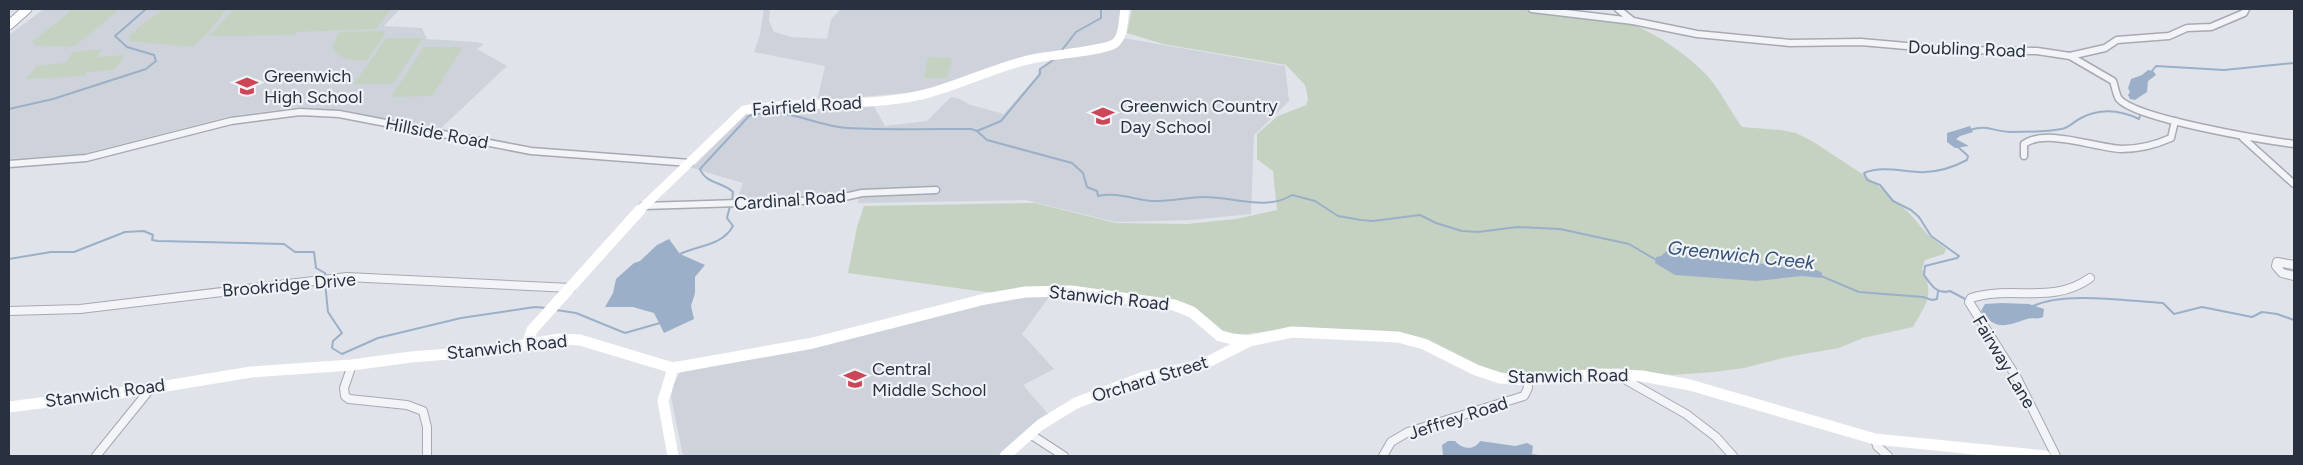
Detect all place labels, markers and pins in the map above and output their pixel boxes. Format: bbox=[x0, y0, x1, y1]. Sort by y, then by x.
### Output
place label: Greenwich High School bbox=[264, 65, 362, 108]
school or university icon: Greenwich High School bbox=[234, 73, 260, 99]
place label: Greenwich Country Day School bbox=[1120, 95, 1278, 138]
school or university icon: Greenwich Country Day School bbox=[1090, 103, 1116, 129]
place label: Central Middle School bbox=[872, 358, 986, 401]
school or university icon: Central Middle School bbox=[842, 366, 868, 392]

